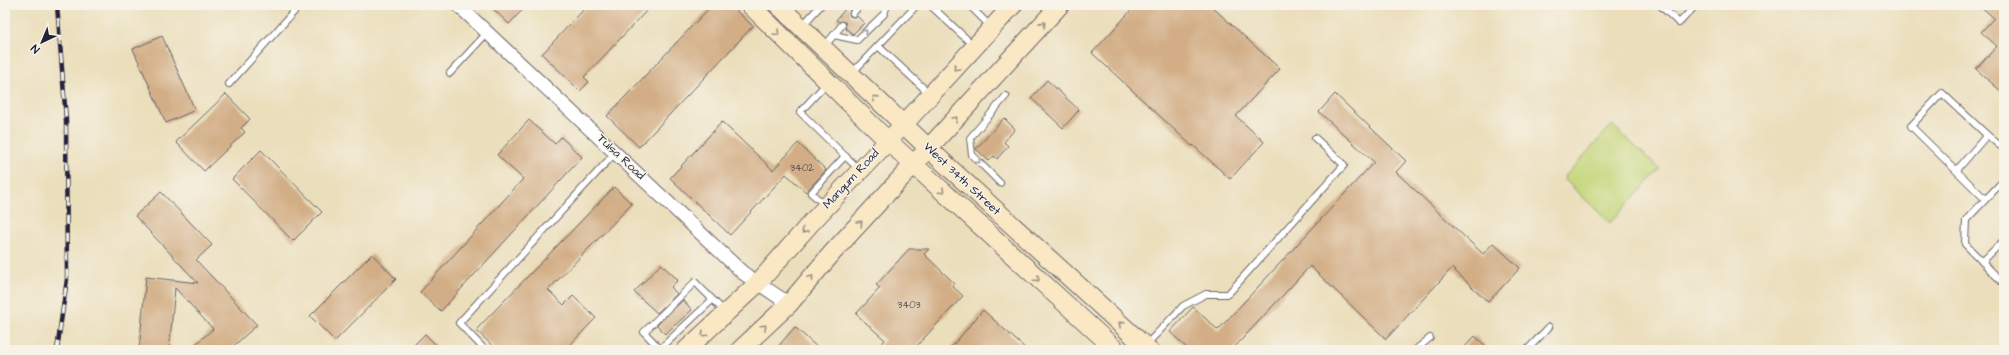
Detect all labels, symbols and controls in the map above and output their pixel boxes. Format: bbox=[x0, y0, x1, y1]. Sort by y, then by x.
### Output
one-way arrow bbox=[1038, 21, 1046, 29]
north arrow bbox=[22, 22, 62, 62]
one-way arrow bbox=[772, 28, 780, 36]
one-way arrow bbox=[860, 29, 868, 37]
text: N bbox=[28, 41, 43, 57]
one-way arrow bbox=[953, 63, 960, 71]
one-way arrow bbox=[872, 95, 880, 103]
one-way arrow bbox=[950, 116, 958, 124]
street label: Tulsa Road bbox=[593, 130, 649, 184]
street label: West 34th Street bbox=[920, 139, 1005, 220]
street label: Mangum Road bbox=[819, 145, 884, 213]
one-way arrow bbox=[973, 156, 981, 164]
house number: 3402 bbox=[790, 161, 814, 175]
one-way arrow bbox=[937, 186, 945, 193]
one-way arrow bbox=[855, 220, 863, 228]
one-way arrow bbox=[801, 226, 808, 233]
one-way arrow bbox=[1033, 274, 1040, 281]
one-way arrow bbox=[807, 275, 814, 282]
house number: 3403 bbox=[897, 298, 921, 312]
one-way arrow bbox=[1118, 321, 1125, 328]
one-way arrow bbox=[759, 324, 767, 332]
one-way arrow bbox=[701, 329, 709, 337]

